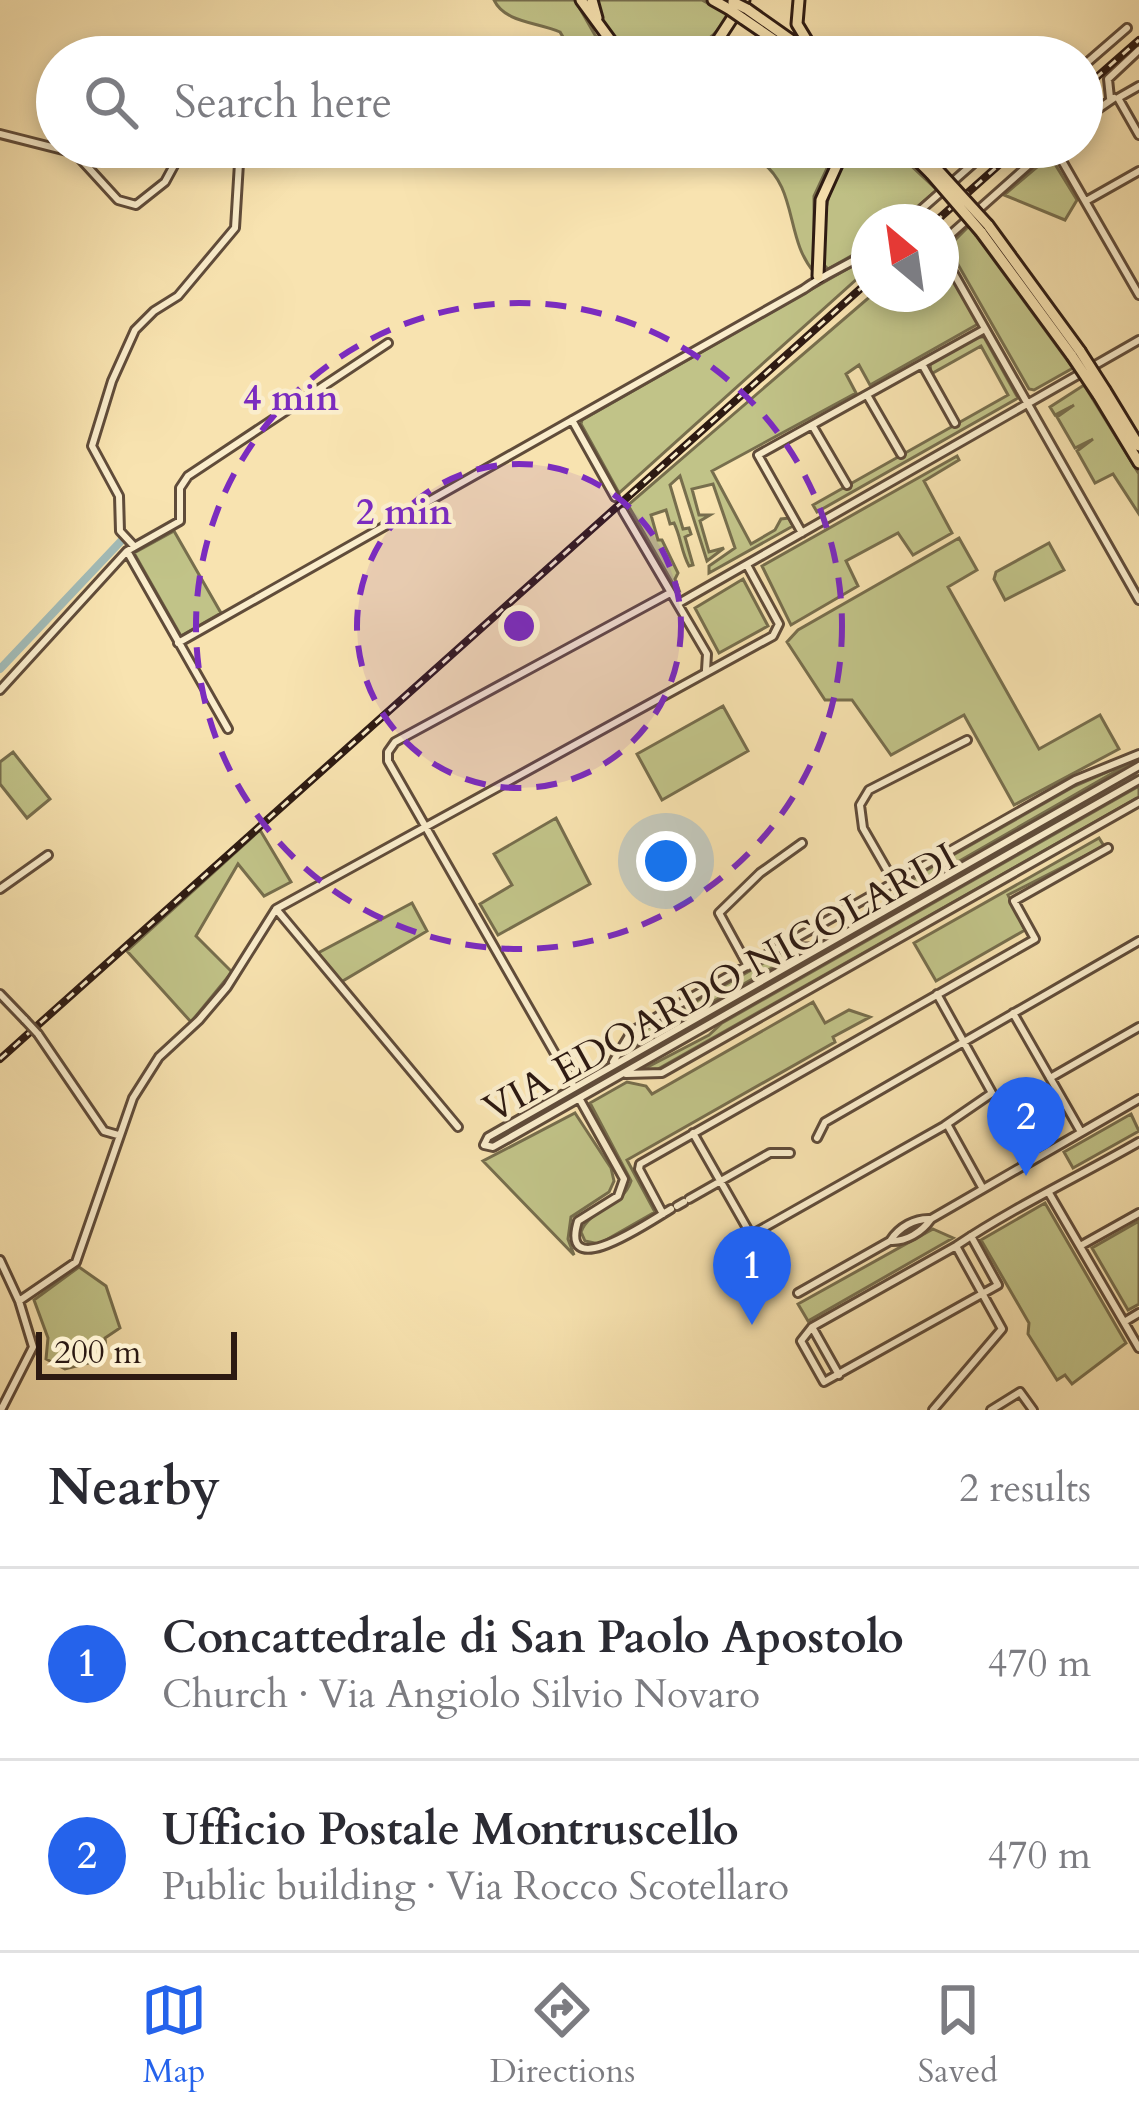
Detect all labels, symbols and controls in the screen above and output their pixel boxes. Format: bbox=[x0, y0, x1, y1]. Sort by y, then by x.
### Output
search box bbox=[36, 36, 1103, 168]
icon: search bbox=[78, 69, 144, 135]
text: Search here bbox=[174, 72, 392, 133]
north arrow bbox=[851, 204, 959, 312]
text: 4 min bbox=[243, 374, 339, 423]
text: 2 min bbox=[356, 488, 452, 537]
centre of rings bbox=[498, 605, 540, 647]
street label: VIA EDOARDO NICOLARDI bbox=[474, 830, 966, 1136]
your location bbox=[636, 831, 696, 891]
pin: 2 bbox=[987, 1077, 1065, 1176]
pin: 1 bbox=[713, 1226, 791, 1325]
scale bar bbox=[36, 1326, 237, 1379]
text: 200 m bbox=[54, 1330, 141, 1375]
text: Nearby bbox=[48, 1453, 220, 1523]
text: 2 results bbox=[959, 1462, 1091, 1515]
text: Concattedrale di San Paolo Apostolo bbox=[162, 1607, 904, 1668]
text: 1 bbox=[77, 1637, 97, 1690]
text: 470 m bbox=[988, 1637, 1091, 1690]
text: Church · Via Angiolo Silvio Novaro bbox=[162, 1668, 760, 1721]
text: Ufficio Postale Montruscello bbox=[162, 1799, 739, 1860]
text: 2 bbox=[77, 1829, 97, 1882]
text: 470 m bbox=[988, 1829, 1091, 1882]
text: Public building · Via Rocco Scotellaro bbox=[162, 1860, 789, 1913]
tab: Map bbox=[141, 1977, 207, 2094]
tab: Directions bbox=[490, 1977, 635, 2094]
tab: Saved bbox=[918, 1977, 998, 2094]

